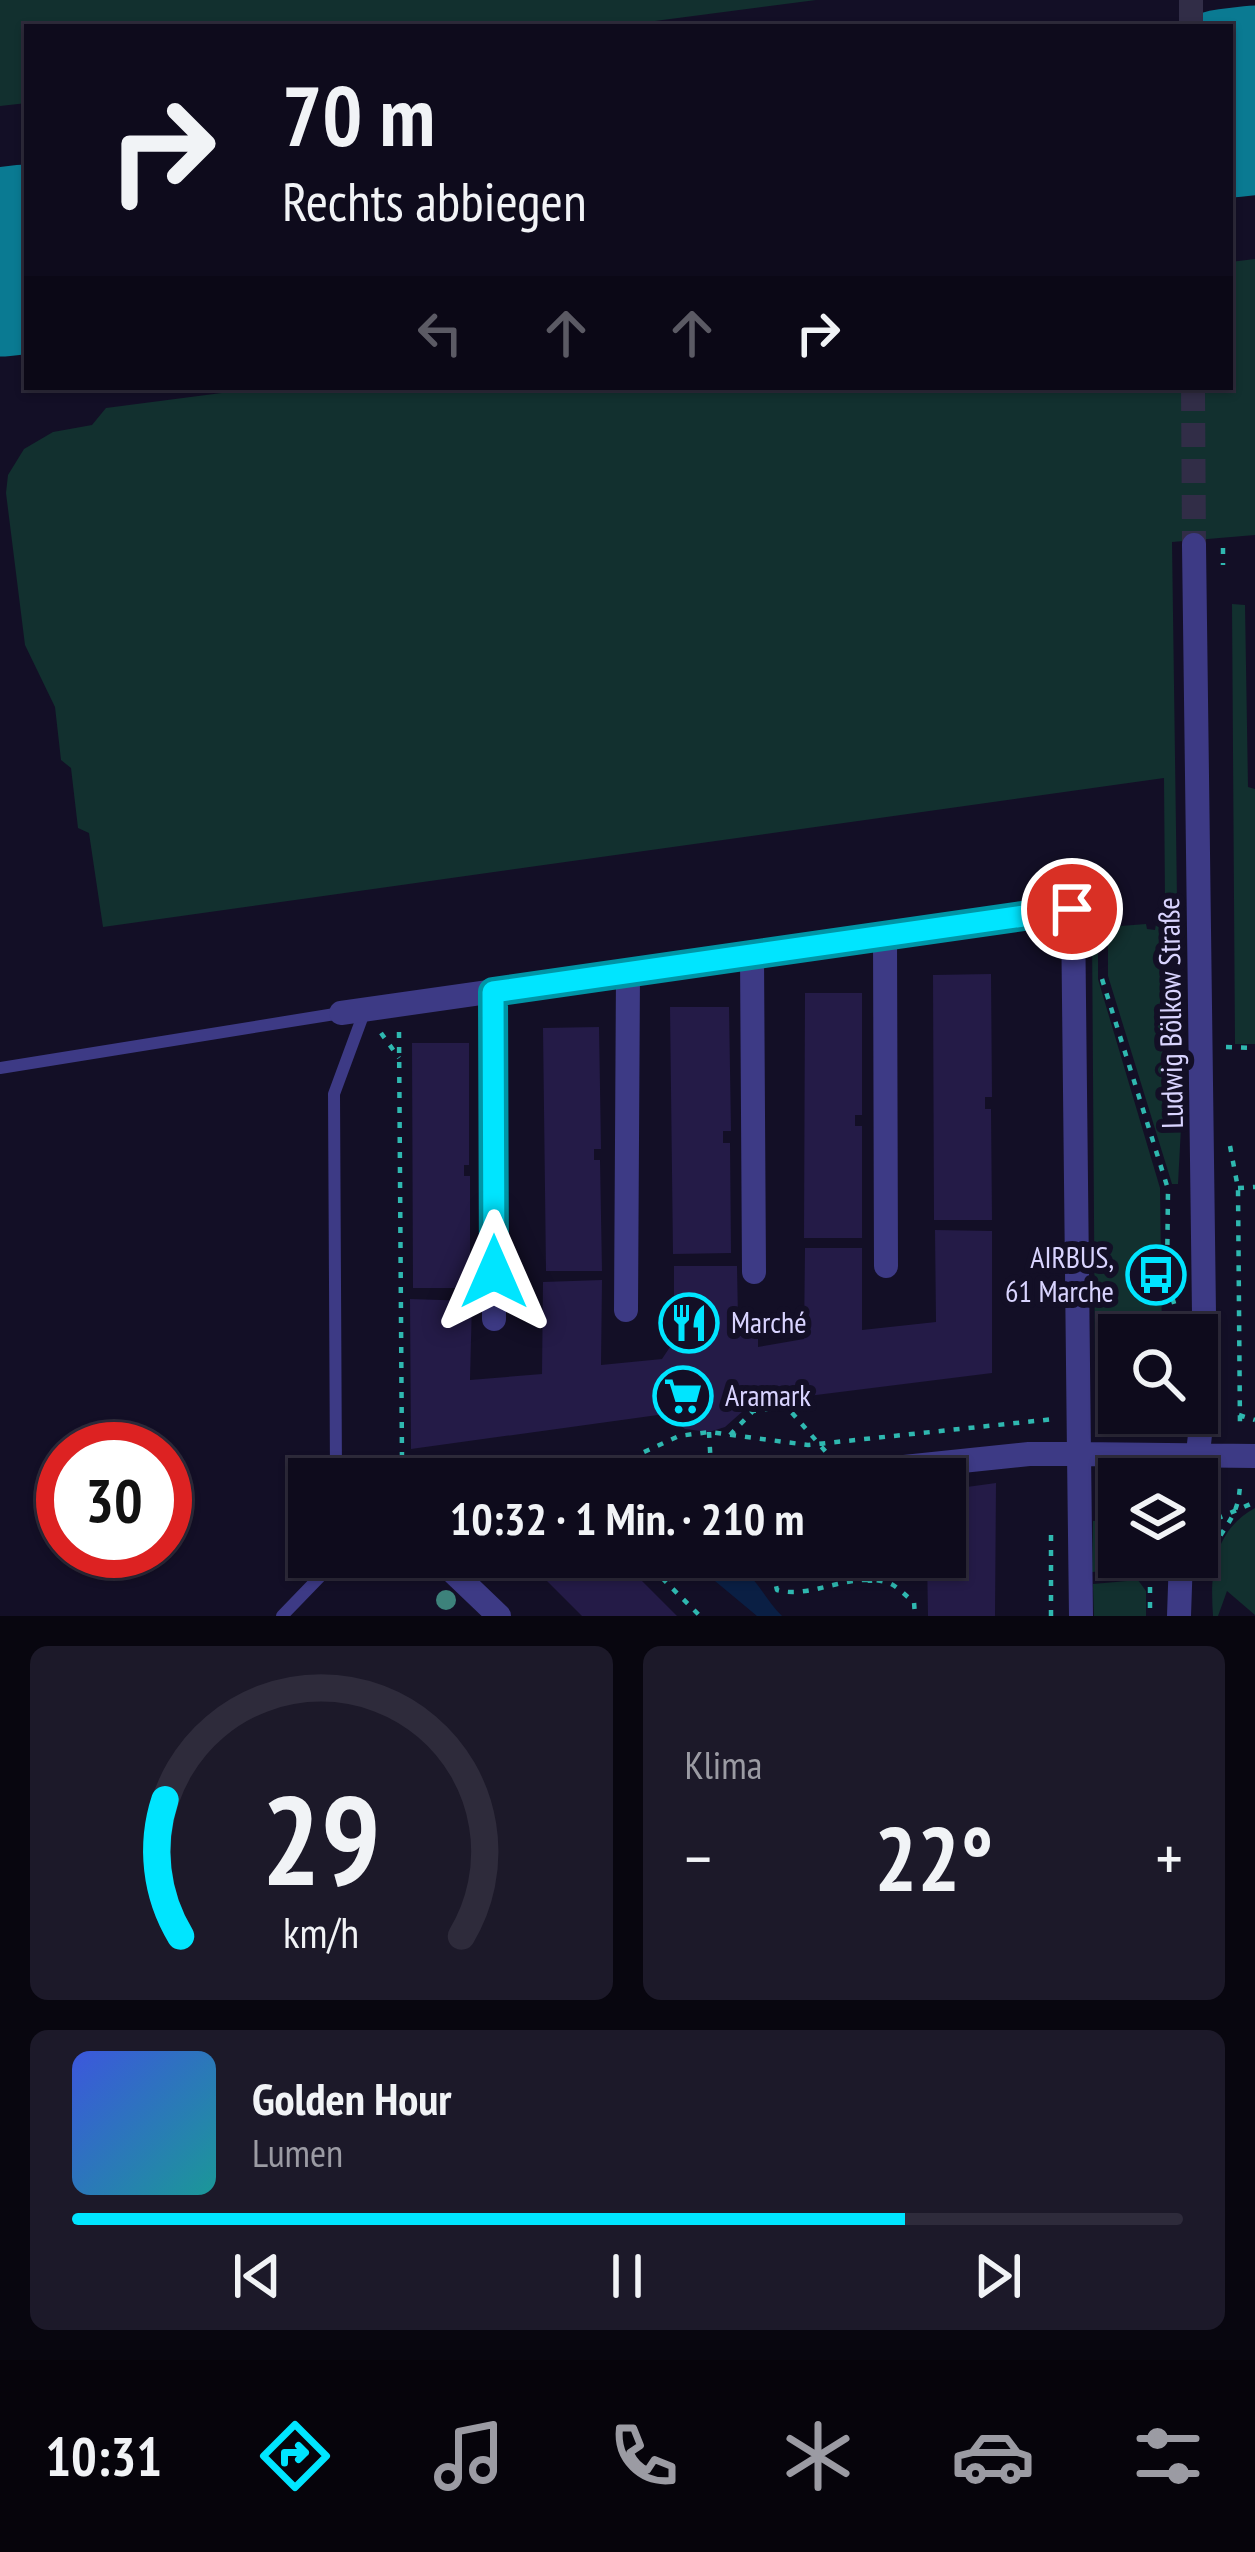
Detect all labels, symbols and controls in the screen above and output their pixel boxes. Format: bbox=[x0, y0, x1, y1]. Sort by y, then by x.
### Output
text: 70 m bbox=[282, 60, 435, 169]
icon: right bbox=[84, 72, 240, 228]
text: Rechts abbiegen bbox=[282, 166, 587, 236]
icon: left bbox=[407, 300, 473, 366]
icon: ahead bbox=[533, 300, 599, 366]
icon: ahead bbox=[659, 300, 725, 366]
icon: right bbox=[785, 300, 851, 366]
pin bbox=[1021, 858, 1123, 960]
icon: arrive bbox=[1039, 876, 1105, 942]
street label: Ludwig Bölkow Straße bbox=[1148, 897, 1191, 1129]
position arrow bbox=[431, 1209, 557, 1335]
place label: AIRBUS, 61 Marche bbox=[1005, 1237, 1114, 1310]
bus stop icon: AIRBUS, 61 Marche bbox=[1125, 1244, 1187, 1306]
restaurant icon: Marché bbox=[658, 1292, 720, 1354]
place label: Marché bbox=[731, 1302, 807, 1341]
map controls bbox=[1098, 1314, 1218, 1578]
button: search bbox=[1098, 1314, 1218, 1434]
supermarket icon: Aramark bbox=[652, 1365, 714, 1427]
place label: Aramark bbox=[725, 1375, 811, 1414]
speed limit sign: 30 bbox=[36, 1422, 192, 1578]
button: layers bbox=[1098, 1458, 1218, 1578]
text: 10:32 · 1 Min. · 210 m bbox=[450, 1489, 804, 1547]
text: Klima bbox=[685, 1739, 762, 1790]
text: 29 bbox=[262, 1758, 381, 1919]
text: 22° bbox=[874, 1799, 993, 1916]
text: − bbox=[685, 1815, 712, 1900]
text: + bbox=[1156, 1815, 1183, 1900]
text: km/h bbox=[283, 1904, 359, 1960]
text: Golden Hour bbox=[252, 2069, 452, 2127]
text: Lumen bbox=[252, 2127, 343, 2178]
icon: previous bbox=[224, 2243, 290, 2309]
icon: pause bbox=[594, 2243, 660, 2309]
icon: next bbox=[965, 2243, 1031, 2309]
icon: directions bbox=[253, 2414, 337, 2498]
icon: music bbox=[427, 2414, 511, 2498]
icon: phone bbox=[602, 2414, 686, 2498]
icon: climate bbox=[776, 2414, 860, 2498]
icon: car bbox=[951, 2414, 1035, 2498]
icon: filters bbox=[1126, 2414, 1210, 2498]
text: 10:31 bbox=[45, 2421, 162, 2491]

